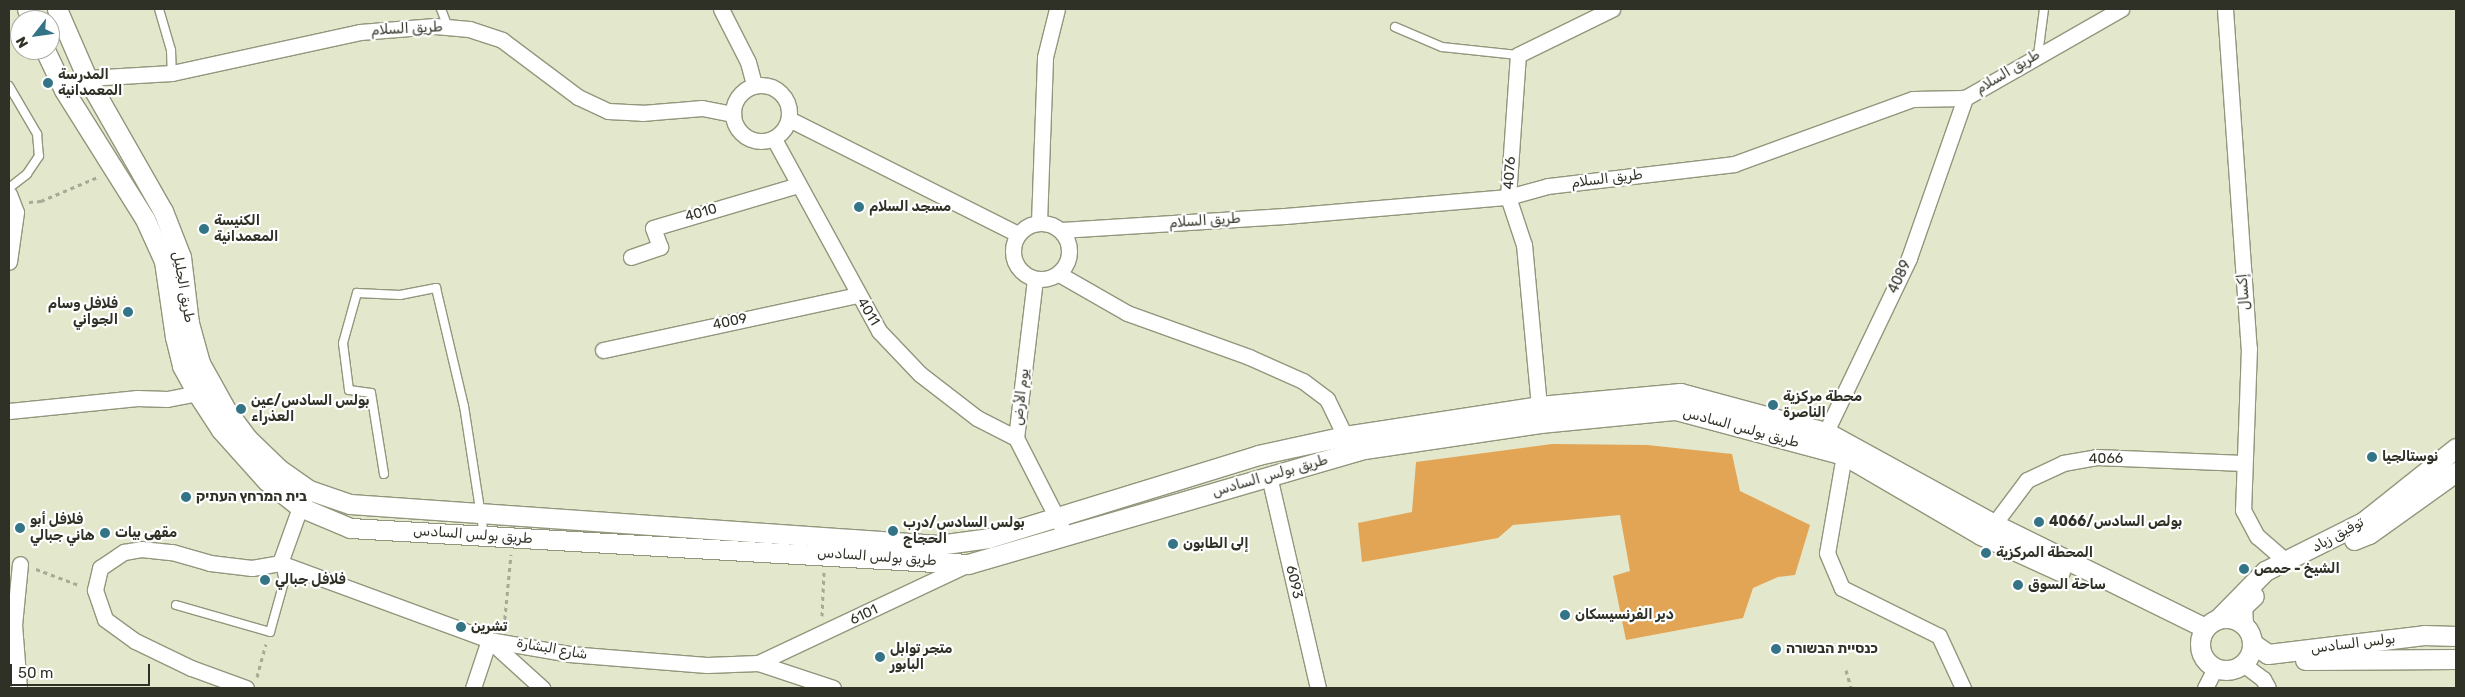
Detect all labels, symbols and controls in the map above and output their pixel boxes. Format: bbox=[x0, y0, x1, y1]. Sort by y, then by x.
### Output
north arrow bbox=[10, 10, 60, 60]
street label: طريق السلام bbox=[371, 19, 443, 39]
text: N bbox=[13, 34, 32, 51]
street label: طريق السلام bbox=[1973, 46, 2043, 98]
place label: المدرسة المعمدانية bbox=[58, 67, 122, 100]
marker: المدرسة المعمدانية bbox=[42, 77, 54, 89]
street label: 4076 bbox=[1500, 156, 1520, 190]
street label: طريق السلام bbox=[1570, 166, 1644, 192]
place label: مسجد السلام bbox=[869, 199, 951, 215]
street label: 4010 bbox=[683, 200, 719, 226]
marker: مسجد السلام bbox=[853, 201, 865, 213]
street label: طريق السلام bbox=[1169, 210, 1241, 232]
place label: الكنيسة المعمدانية bbox=[214, 213, 278, 246]
marker: الكنيسة المعمدانية bbox=[198, 223, 210, 235]
street label: طريق الجليل bbox=[168, 250, 198, 324]
street label: 4089 bbox=[1885, 258, 1915, 296]
street label: إكسال bbox=[2234, 273, 2254, 311]
street label: 4011 bbox=[853, 295, 883, 329]
place label: فلافل وسام الجواني bbox=[48, 296, 118, 328]
marker: فلافل وسام الجواني bbox=[122, 306, 134, 318]
street label: 4009 bbox=[711, 310, 749, 334]
street label: يوم الأرض bbox=[1009, 368, 1033, 426]
place label: محطة مركزية الناصرة bbox=[1783, 389, 1862, 422]
place label: بولس السادس/عين العذراء bbox=[251, 393, 370, 426]
marker: محطة مركزية الناصرة bbox=[1767, 399, 1779, 411]
marker: بولس السادس/عين العذراء bbox=[235, 403, 247, 415]
street label: طريق بولس السادس bbox=[1681, 404, 1801, 452]
place label: نوستالجيا bbox=[2382, 449, 2438, 465]
street label: 4066 bbox=[2089, 450, 2123, 468]
street label: طريق بولس السادس bbox=[1210, 451, 1330, 501]
marker: نوستالجيا bbox=[2366, 451, 2378, 463]
place label: בית המרחץ העתיק bbox=[196, 489, 308, 505]
marker: בית המרחץ העתיק bbox=[180, 491, 192, 503]
place label: فلافل أبو هاني جبالي bbox=[30, 512, 95, 544]
place label: بولص السادس/4066 bbox=[2049, 514, 2182, 530]
street label: توفيق زياد bbox=[2309, 514, 2367, 556]
place label: بولس السادس/درب الحجاج bbox=[903, 515, 1025, 548]
marker: بولص السادس/4066 bbox=[2033, 516, 2045, 528]
marker: فلافل أبو هاني جبالي bbox=[14, 522, 26, 534]
street label: طريق بولس السادس bbox=[413, 522, 533, 548]
place label: مقهى بيات bbox=[115, 525, 177, 541]
marker: بولس السادس/درب الحجاج bbox=[887, 525, 899, 537]
marker: مقهى بيات bbox=[99, 527, 111, 539]
place label: إلى الطابون bbox=[1183, 536, 1249, 552]
marker: إلى الطابون bbox=[1167, 538, 1179, 550]
street label: طريق بولس السادس bbox=[817, 544, 937, 570]
place label: المحطة المركزية bbox=[1996, 545, 2093, 561]
marker: المحطة المركزية bbox=[1980, 547, 1992, 559]
place label: الشيخ - حمص bbox=[2254, 561, 2340, 577]
marker: الشيخ - حمص bbox=[2238, 563, 2250, 575]
street label: 6093 bbox=[1282, 564, 1306, 600]
place label: فلافل جبالي bbox=[275, 572, 346, 588]
marker: فلافل جبالي bbox=[259, 574, 271, 586]
place label: ساحة السوق bbox=[2028, 577, 2106, 593]
marker: ساحة السوق bbox=[2012, 579, 2024, 591]
street label: 6101 bbox=[847, 601, 881, 629]
place label: دير الفرنسيسكان bbox=[1575, 607, 1674, 623]
marker: دير الفرنسيسكان bbox=[1559, 609, 1571, 621]
place label: تشرين bbox=[471, 619, 507, 635]
marker: تشرين bbox=[455, 621, 467, 633]
street label: بولس السادس bbox=[2310, 630, 2396, 658]
street label: شارع البشارة bbox=[515, 635, 589, 663]
place label: متجر توابل البابور bbox=[890, 641, 953, 674]
place label: כנסיית הבשורה bbox=[1786, 641, 1878, 657]
marker: כנסיית הבשורה bbox=[1770, 643, 1782, 655]
marker: متجر توابل البابور bbox=[874, 651, 886, 663]
scale bar bbox=[12, 654, 152, 686]
text: 50 m bbox=[18, 664, 53, 682]

